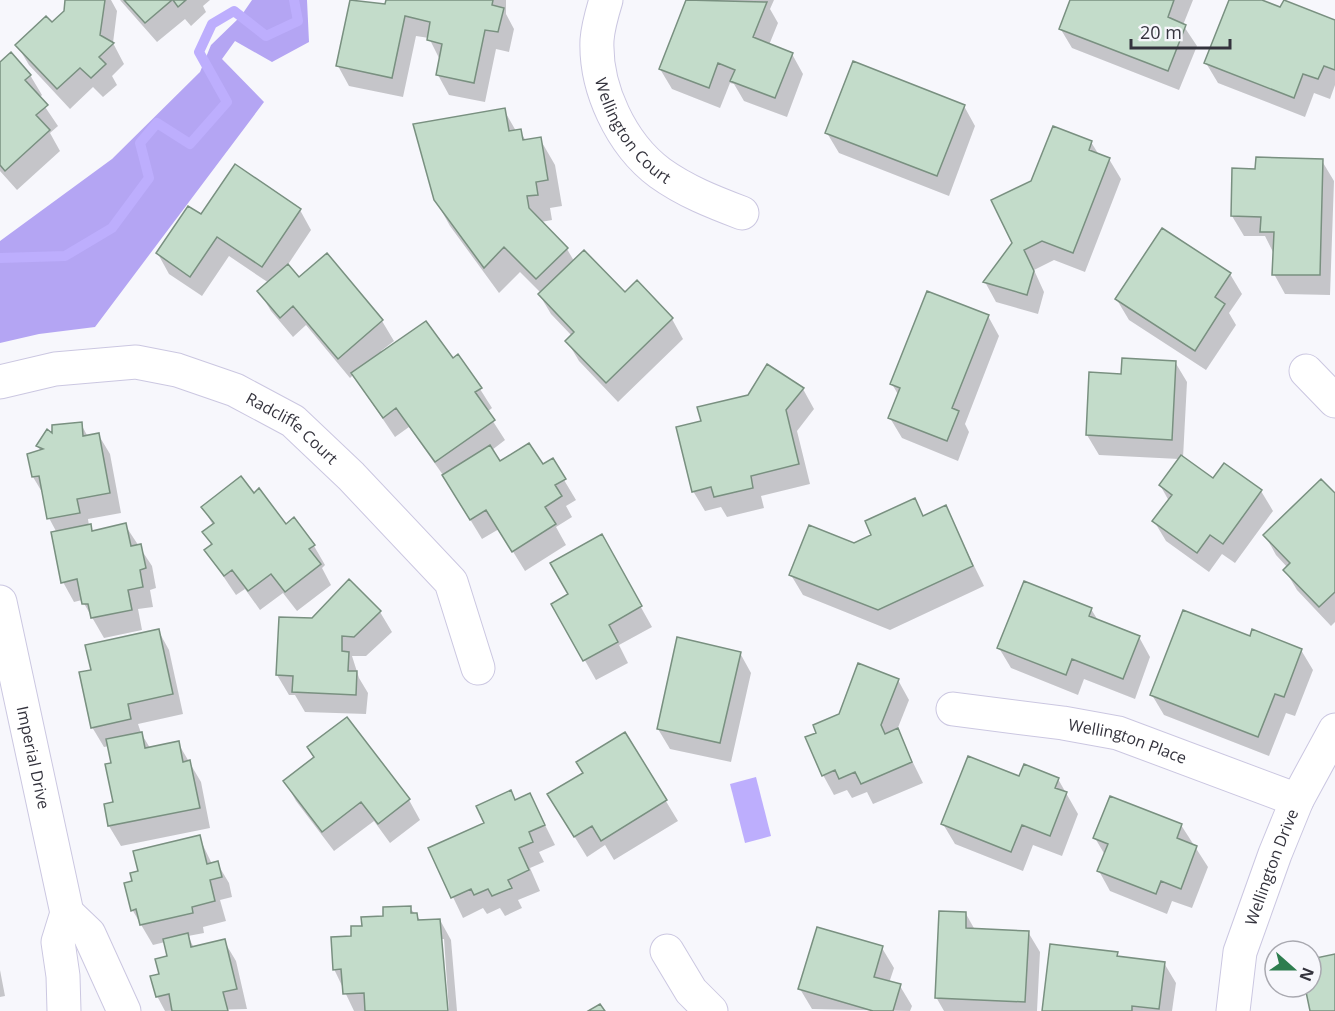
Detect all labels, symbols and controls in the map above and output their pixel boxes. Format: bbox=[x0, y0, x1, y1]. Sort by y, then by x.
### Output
scale bar bbox=[1131, 12, 1230, 50]
text: 20 m bbox=[1140, 20, 1182, 44]
street label: Wellington Court bbox=[590, 75, 676, 189]
street label: Radcliffe Court bbox=[242, 387, 343, 469]
street label: Imperial Drive bbox=[12, 704, 55, 811]
street label: Wellington Place bbox=[1067, 713, 1190, 769]
street label: Wellington Drive bbox=[1239, 805, 1303, 928]
north arrow bbox=[1263, 939, 1323, 999]
text: N bbox=[1294, 964, 1320, 984]

